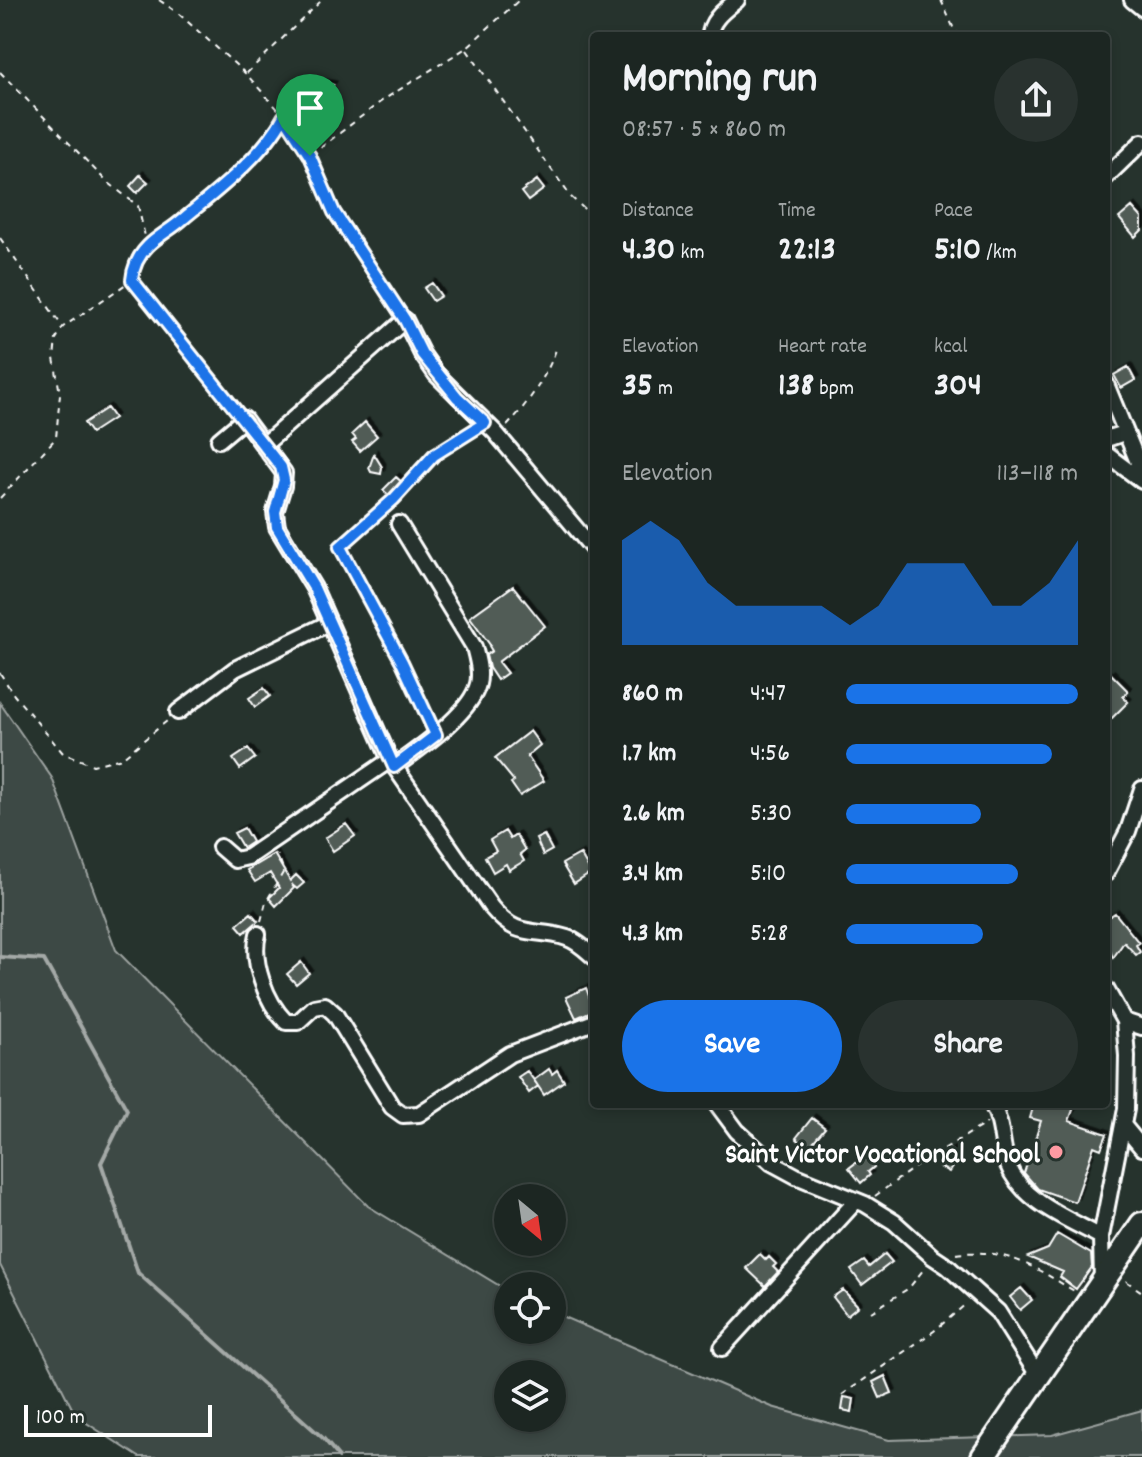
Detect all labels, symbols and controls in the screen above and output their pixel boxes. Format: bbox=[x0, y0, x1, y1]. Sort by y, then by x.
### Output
text: Morning run bbox=[622, 50, 817, 113]
button: share bbox=[994, 58, 1078, 142]
pin bbox=[276, 74, 344, 156]
icon: arrive bbox=[288, 86, 332, 130]
text: 08:57 · 5 × 860 m bbox=[622, 112, 786, 149]
text: Distance bbox=[622, 196, 694, 227]
text: Time bbox=[778, 196, 816, 227]
text: Pace bbox=[934, 196, 973, 227]
text: 4.30 bbox=[622, 227, 675, 276]
text: 22:13 bbox=[778, 227, 836, 276]
text: 5:10 bbox=[934, 227, 981, 276]
text: km bbox=[675, 238, 705, 269]
text: /km bbox=[981, 238, 1017, 269]
text: Elevation bbox=[622, 332, 699, 363]
text: Heart rate bbox=[778, 332, 867, 363]
text: kcal bbox=[934, 332, 967, 363]
text: 35 bbox=[622, 363, 653, 412]
text: 138 bbox=[778, 363, 814, 412]
text: 304 bbox=[934, 363, 982, 412]
text: m bbox=[653, 374, 673, 405]
text: bpm bbox=[814, 374, 854, 405]
text: Elevation bbox=[622, 456, 712, 493]
text: 113–118 m bbox=[997, 456, 1078, 493]
text: 860 m bbox=[622, 676, 683, 713]
text: 4:47 bbox=[750, 676, 786, 713]
text: 1.7 km bbox=[622, 736, 676, 773]
text: 4:56 bbox=[750, 736, 790, 773]
text: 2.6 km bbox=[622, 796, 685, 833]
text: 5:30 bbox=[750, 796, 792, 833]
text: 3.4 km bbox=[622, 856, 683, 893]
text: 5:10 bbox=[750, 856, 786, 893]
text: 4.3 km bbox=[622, 916, 683, 953]
text: 5:28 bbox=[750, 916, 788, 953]
button: Save bbox=[622, 1000, 842, 1092]
button: Share bbox=[858, 1000, 1078, 1092]
place label: Saint Victor Vocational School bbox=[725, 1137, 1040, 1177]
marker: Saint Victor Vocational School bbox=[1047, 1143, 1065, 1161]
north arrow bbox=[494, 1184, 566, 1256]
map controls bbox=[494, 1184, 566, 1432]
button: locate bbox=[494, 1272, 566, 1344]
button: layers bbox=[494, 1360, 566, 1432]
scale bar bbox=[24, 1401, 212, 1437]
text: 100 m bbox=[36, 1403, 85, 1434]

